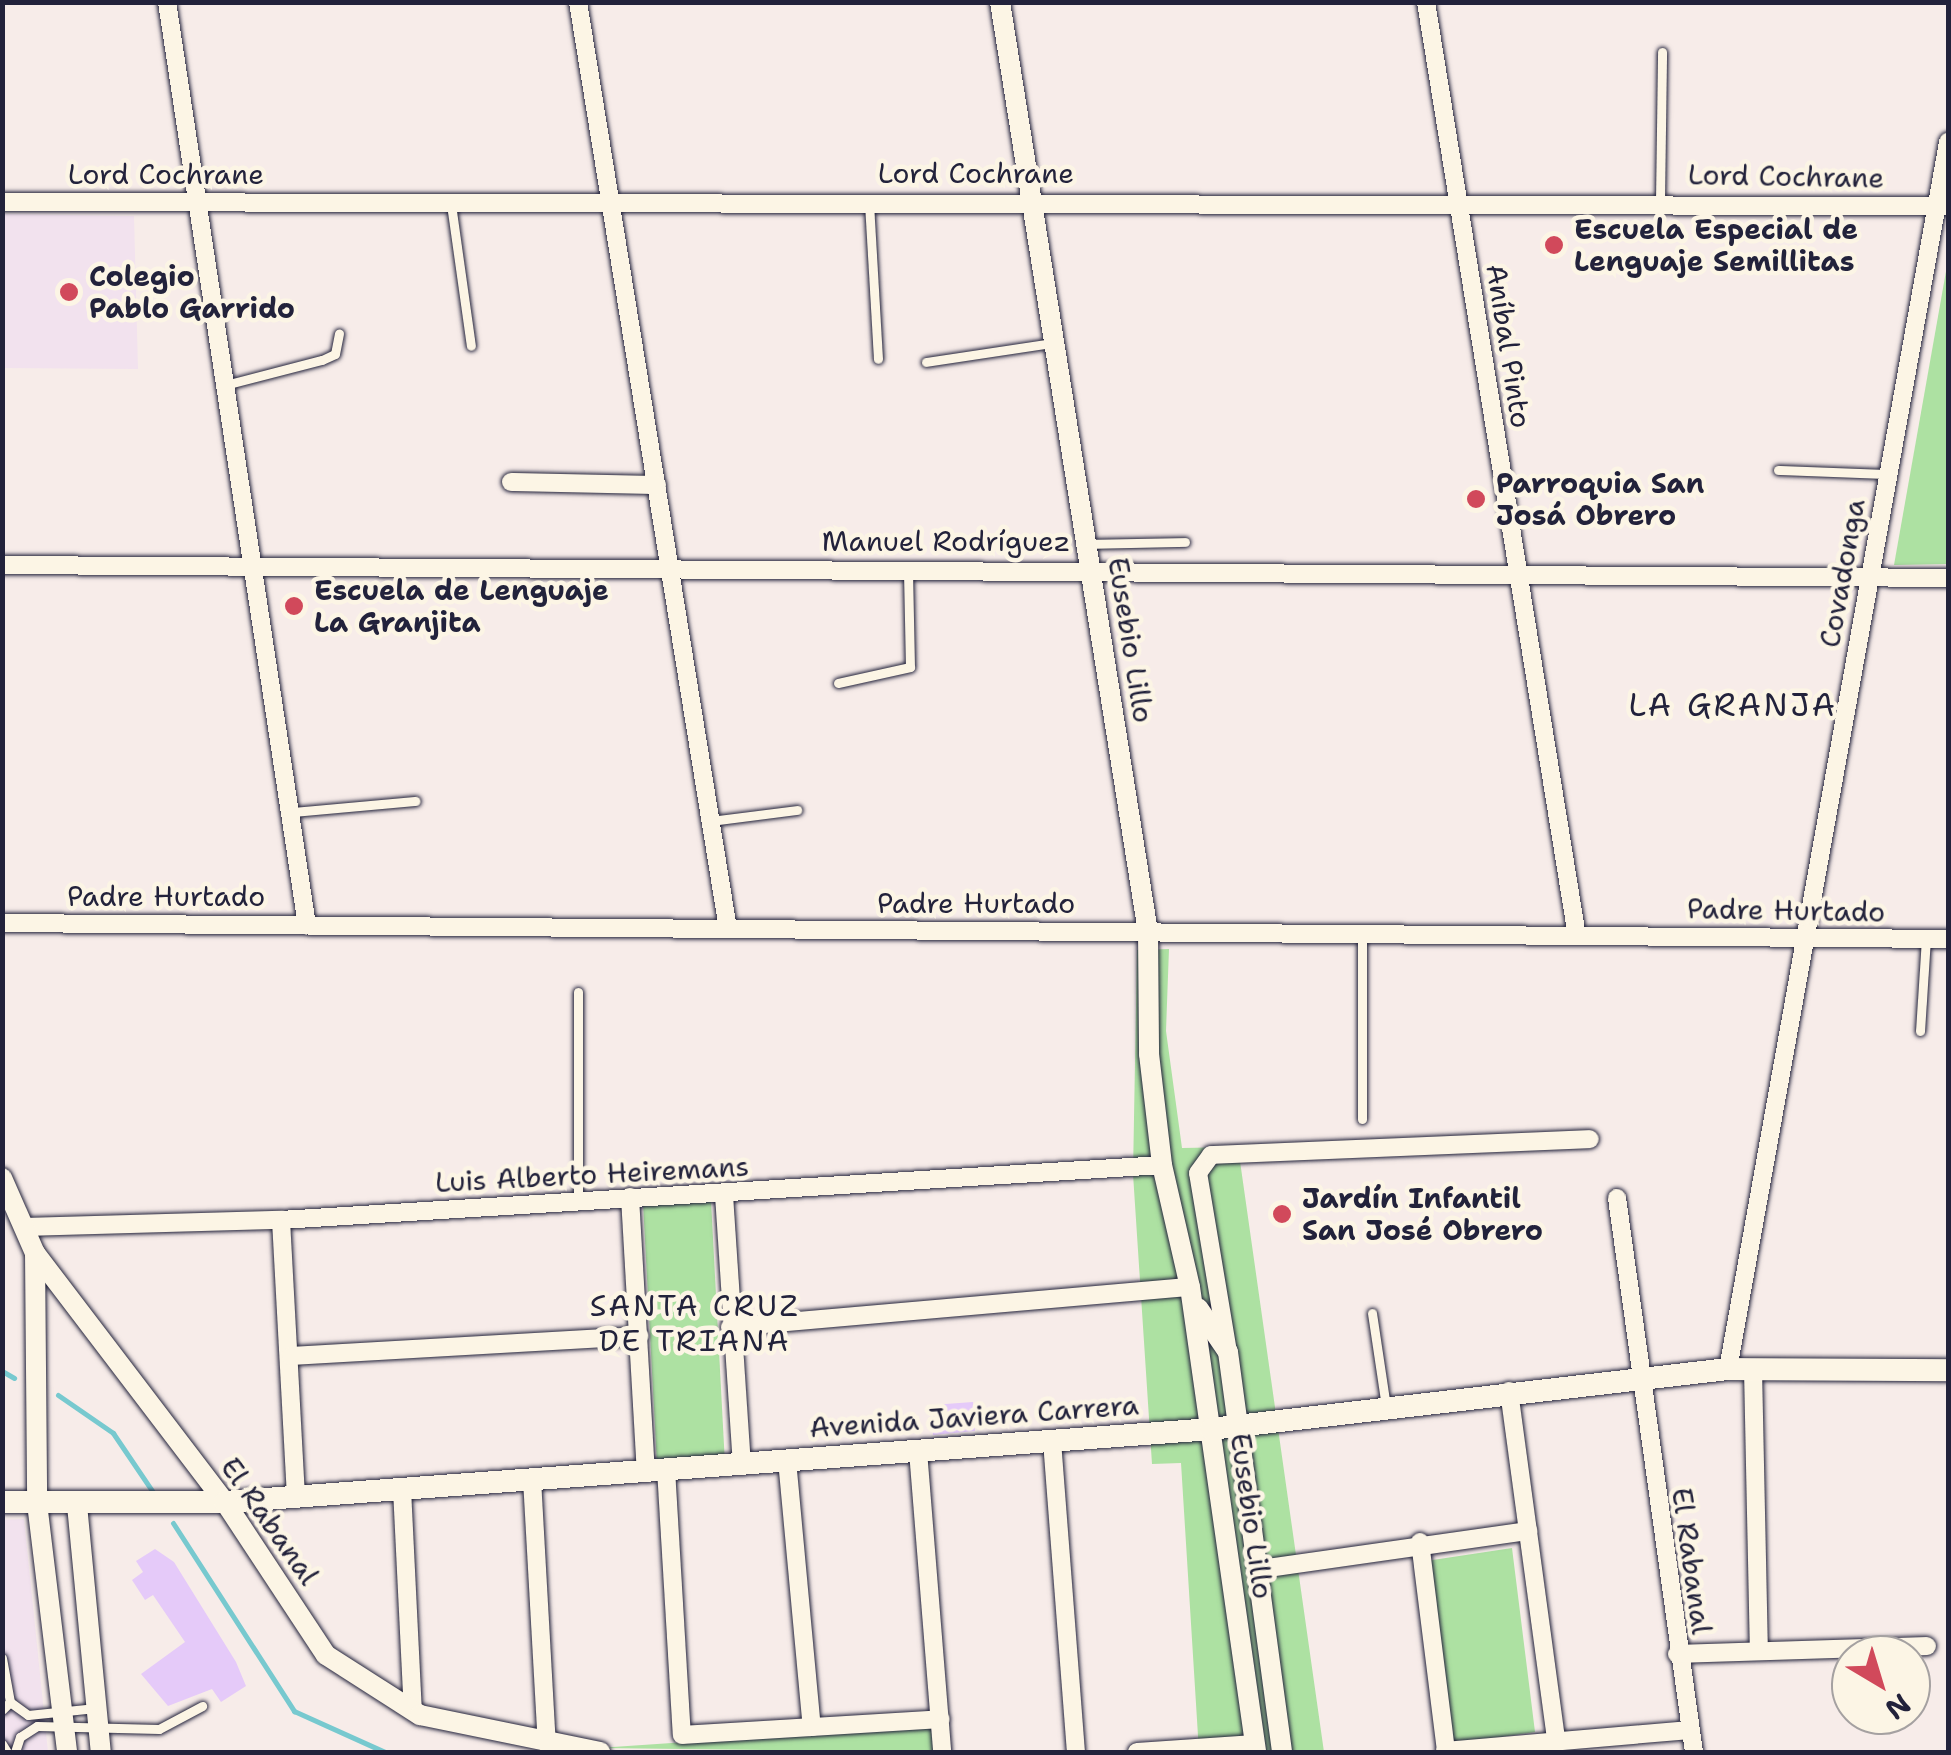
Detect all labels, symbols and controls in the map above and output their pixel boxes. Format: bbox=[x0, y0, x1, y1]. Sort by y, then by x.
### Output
street label: Lord Cochrane bbox=[878, 156, 1074, 190]
street label: Lord Cochrane bbox=[68, 157, 264, 191]
street label: Lord Cochrane bbox=[1688, 157, 1884, 195]
place label: Escuela Especial de Lenguaje Semillitas bbox=[1574, 212, 1858, 278]
marker: Escuela Especial de Lenguaje Semillitas bbox=[1543, 234, 1565, 256]
place label: Colegio Pablo Garrido bbox=[89, 259, 295, 325]
street label: Aníbal Pinto bbox=[1479, 262, 1539, 430]
marker: Colegio Pablo Garrido bbox=[58, 281, 80, 303]
place label: Parroquia San Josá Obrero bbox=[1496, 466, 1704, 532]
marker: Parroquia San Josá Obrero bbox=[1465, 488, 1487, 510]
street label: Covadonga bbox=[1812, 496, 1872, 650]
street label: Manuel Rodríguez bbox=[822, 524, 1070, 558]
street label: Eusebio Lillo bbox=[1101, 555, 1161, 725]
place label: Escuela de Lenguaje La Granjita bbox=[314, 573, 609, 639]
marker: Escuela de Lenguaje La Granjita bbox=[283, 595, 305, 617]
district label: LA GRANJA bbox=[1628, 686, 1838, 724]
street label: Padre Hurtado bbox=[67, 879, 265, 913]
street label: Padre Hurtado bbox=[877, 886, 1075, 920]
street label: Padre Hurtado bbox=[1687, 891, 1885, 929]
street label: Luis Alberto Heiremans bbox=[434, 1149, 750, 1199]
place label: Jardín Infantil San José Obrero bbox=[1302, 1181, 1543, 1247]
marker: Jardín Infantil San José Obrero bbox=[1271, 1203, 1293, 1225]
district label: SANTA CRUZ DE TRIANA bbox=[590, 1288, 800, 1358]
street label: Avenida Javiera Carrera bbox=[808, 1388, 1140, 1444]
street label: Eusebio Lillo bbox=[1224, 1431, 1280, 1601]
street label: El Rabanal bbox=[214, 1451, 326, 1591]
street label: El Rabanal bbox=[1665, 1486, 1719, 1636]
north arrow bbox=[1831, 1635, 1931, 1735]
text: N bbox=[1878, 1685, 1919, 1729]

